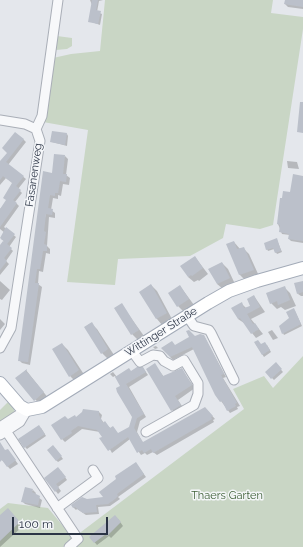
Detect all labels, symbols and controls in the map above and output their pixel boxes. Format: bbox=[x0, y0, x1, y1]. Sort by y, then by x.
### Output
street label: Fasanenweg bbox=[23, 142, 45, 208]
street label: Wittinger Straße bbox=[122, 305, 200, 359]
park label: Thaers Garten bbox=[191, 489, 263, 503]
scale bar bbox=[14, 509, 110, 535]
text: 100 m bbox=[19, 517, 53, 531]

